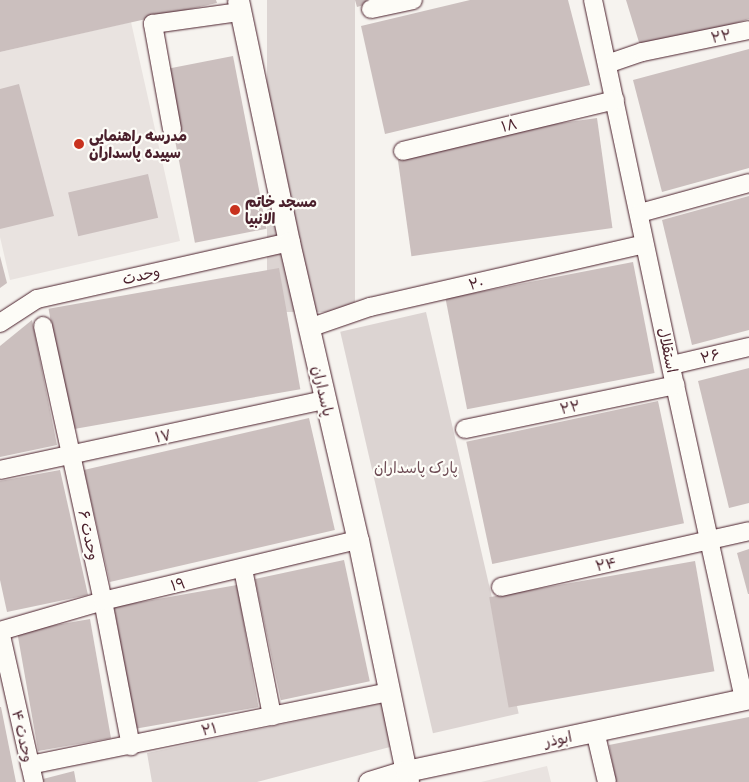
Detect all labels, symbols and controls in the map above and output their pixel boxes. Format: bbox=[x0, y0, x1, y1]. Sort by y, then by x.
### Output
street label: ۲۲ bbox=[709, 25, 733, 47]
street label: ۱۸ bbox=[499, 114, 519, 136]
place label: مدرسه راهنمایی سپیده پاسداران bbox=[89, 126, 187, 161]
marker: مدرسه راهنمایی سپیده پاسداران bbox=[73, 138, 85, 150]
place label: مسجد خاتم الانبیا bbox=[245, 192, 317, 227]
marker: مسجد خاتم الانبیا bbox=[229, 204, 241, 216]
street label: وحدت bbox=[120, 262, 162, 288]
street label: ۲۰ bbox=[467, 273, 485, 293]
street label: استقلال bbox=[654, 326, 682, 374]
street label: ۲۶ bbox=[699, 345, 721, 367]
street label: پاسداران bbox=[308, 364, 338, 418]
street label: ۲۲ bbox=[558, 396, 582, 418]
street label: ۱۷ bbox=[153, 426, 173, 446]
park label: پارک پاسداران bbox=[374, 459, 458, 477]
street label: وحدت ۶ bbox=[75, 508, 103, 562]
street label: ۲۴ bbox=[594, 553, 618, 575]
street label: ۱۹ bbox=[169, 574, 187, 594]
street label: وحدت ۴ bbox=[8, 708, 38, 764]
street label: ۲۱ bbox=[200, 719, 218, 739]
street label: ابوذر bbox=[543, 727, 573, 751]

